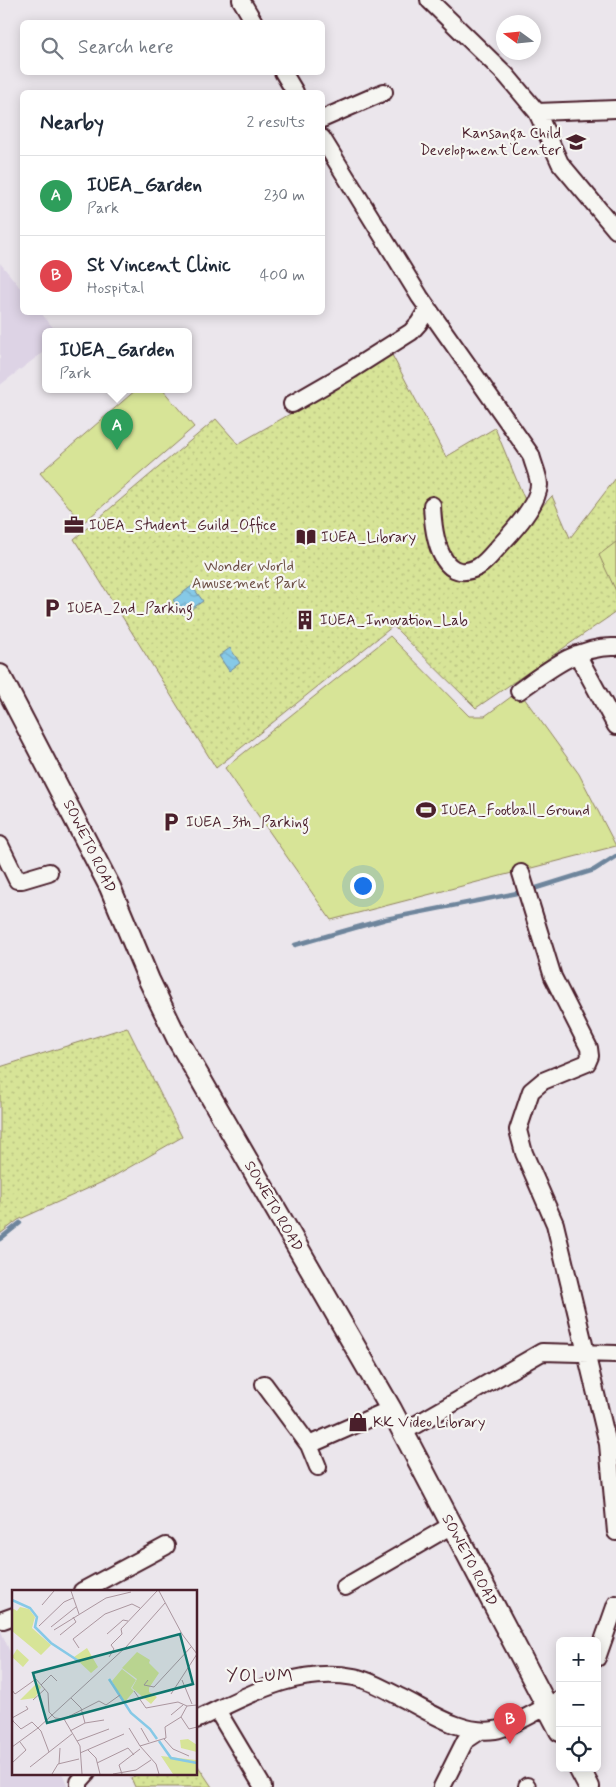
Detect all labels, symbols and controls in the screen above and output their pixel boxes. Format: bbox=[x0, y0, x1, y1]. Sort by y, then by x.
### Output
north arrow bbox=[496, 15, 541, 60]
search box bbox=[20, 20, 325, 75]
icon: search bbox=[38, 34, 66, 62]
text: Search here bbox=[78, 35, 174, 60]
text: Nearby bbox=[40, 109, 104, 137]
text: 2 results bbox=[247, 112, 305, 133]
place label: Kansanga Child Development Center bbox=[420, 124, 562, 161]
school or university icon: Kansanga Child Development Center bbox=[565, 131, 587, 153]
text: IUEA_Garden bbox=[87, 173, 202, 198]
text: A bbox=[51, 185, 61, 206]
text: 230 m bbox=[264, 185, 305, 206]
text: Park bbox=[87, 198, 119, 219]
text: St Vincent Clinic bbox=[87, 253, 231, 278]
text: B bbox=[51, 265, 61, 286]
text: 400 m bbox=[260, 265, 305, 286]
text: Hospital bbox=[87, 278, 144, 299]
popup bbox=[42, 328, 192, 393]
text: IUEA_Garden bbox=[59, 338, 175, 363]
text: Park bbox=[59, 363, 91, 384]
pin: A bbox=[101, 409, 133, 450]
office icon: IUEA_Student_Guild_Office bbox=[63, 514, 85, 536]
place label: IUEA_Student_Guild_Office bbox=[89, 516, 277, 536]
library icon: IUEA_Library bbox=[295, 526, 317, 548]
place label: IUEA_Library bbox=[321, 528, 417, 548]
park label: Wonder World Amusement Park bbox=[192, 557, 307, 594]
parking icon: IUEA_2nd_Parking bbox=[41, 597, 63, 619]
place label: IUEA_2nd_Parking bbox=[67, 599, 193, 620]
building icon: IUEA_Innovation_Lab bbox=[294, 609, 316, 631]
place label: IUEA_Innovation_Lab bbox=[320, 611, 468, 631]
street label: SOWETO ROAD bbox=[58, 796, 120, 896]
sports icon: IUEA_Football_Ground bbox=[415, 799, 437, 821]
place label: IUEA_Football_Ground bbox=[441, 801, 590, 821]
parking icon: IUEA_3th_Parking bbox=[160, 811, 182, 833]
place label: IUEA_3th_Parking bbox=[186, 813, 309, 834]
your location bbox=[350, 873, 376, 899]
street label: SOWETO ROAD bbox=[239, 1158, 307, 1255]
shop icon: KK Video Library bbox=[347, 1411, 369, 1433]
place label: KK Video Library bbox=[373, 1413, 486, 1433]
street label: SOWETO ROAD bbox=[436, 1511, 502, 1610]
inset map bbox=[12, 1590, 198, 1774]
map controls bbox=[556, 1637, 601, 1772]
button: + bbox=[556, 1637, 601, 1682]
district label: YOLUM bbox=[226, 1664, 294, 1688]
button: − bbox=[556, 1682, 601, 1727]
pin: B bbox=[494, 1703, 526, 1744]
button: locate bbox=[556, 1727, 601, 1772]

